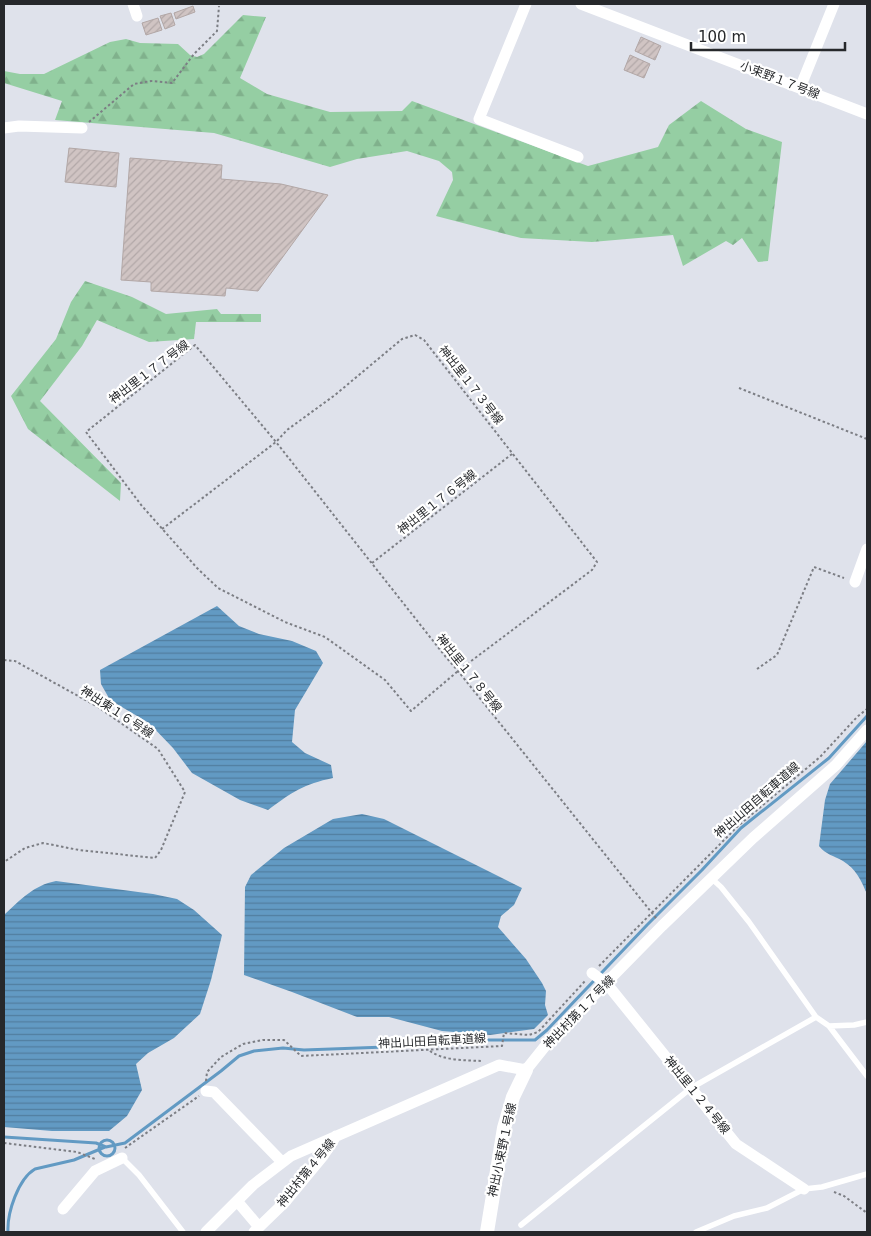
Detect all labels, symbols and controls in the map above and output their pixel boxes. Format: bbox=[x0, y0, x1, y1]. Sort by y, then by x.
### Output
scale bar bbox=[691, 20, 845, 52]
text: 100 m bbox=[698, 28, 746, 46]
street label: 小束野１７号線 bbox=[738, 58, 822, 102]
street label: 神出里１７７号線 bbox=[106, 338, 192, 406]
street label: 神出里１７３号線 bbox=[436, 343, 506, 427]
street label: 神出里１７６号線 bbox=[395, 467, 479, 537]
street label: 神出里１７８号線 bbox=[433, 631, 505, 715]
street label: 神出東１６号線 bbox=[78, 683, 156, 741]
street label: 神出山田自転車道線 bbox=[712, 759, 802, 841]
street label: 神出村第１７号線 bbox=[541, 973, 617, 1051]
street label: 神出山田自転車道線 bbox=[378, 1031, 486, 1051]
street label: 神出里１２４号線 bbox=[661, 1053, 733, 1137]
street label: 神出小束野１号線 bbox=[485, 1102, 519, 1198]
street label: 神出村第４号線 bbox=[274, 1136, 338, 1210]

